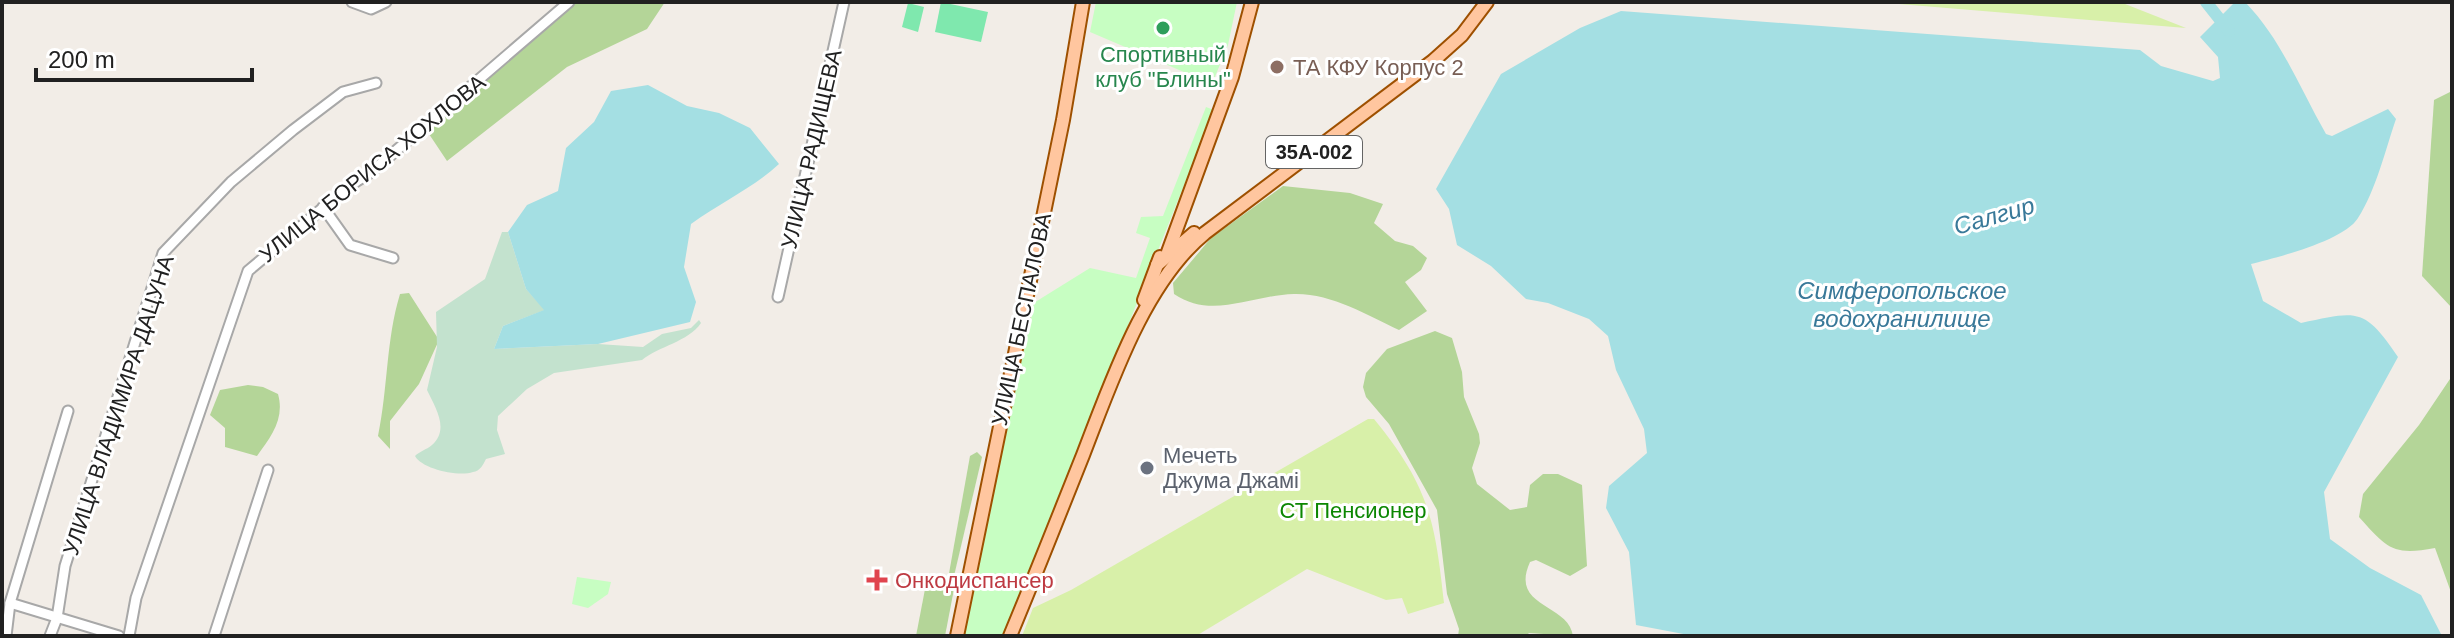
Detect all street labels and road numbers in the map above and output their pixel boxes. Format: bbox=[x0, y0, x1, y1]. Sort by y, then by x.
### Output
street label: УЛИЦА РАДИЩЕВА bbox=[776, 47, 847, 251]
street label: УЛИЦА БОРИСА ХОХЛОВА bbox=[254, 69, 491, 267]
road number: 35А-002 bbox=[1266, 136, 1362, 168]
street label: УЛИЦА БЕСПАЛОВА bbox=[987, 210, 1056, 428]
street label: УЛИЦА ВЛАДИМИРА ДАЦУНА bbox=[58, 252, 179, 558]

